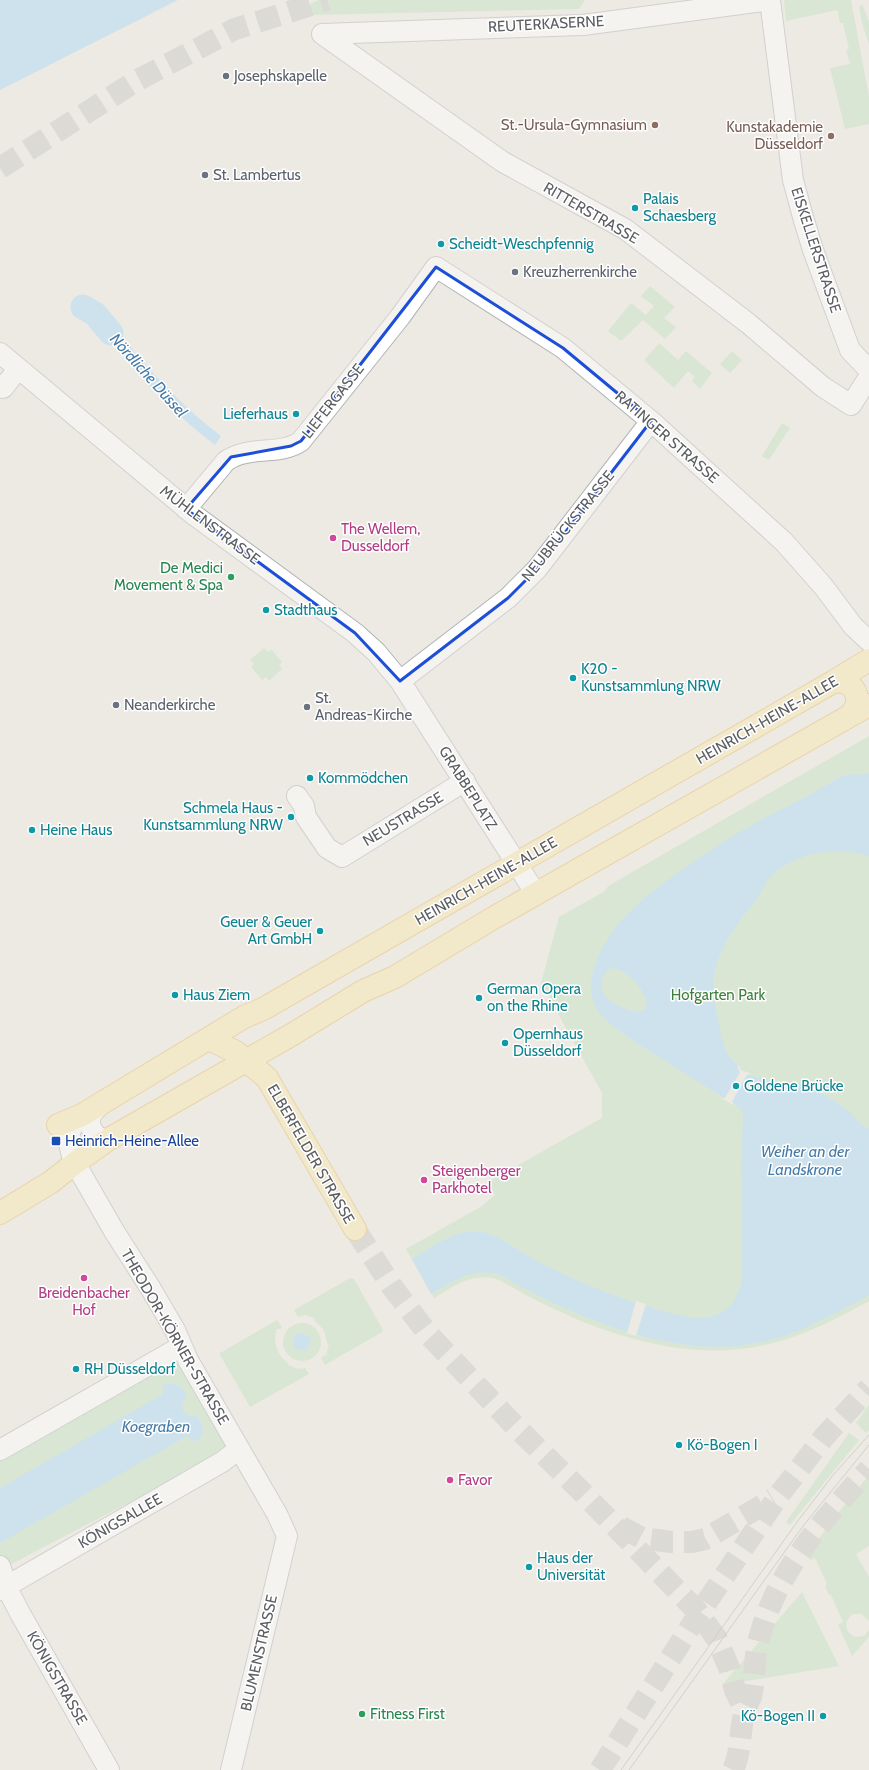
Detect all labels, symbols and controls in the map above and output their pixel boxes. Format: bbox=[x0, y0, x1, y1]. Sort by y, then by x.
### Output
street label: REUTERKASERNE bbox=[487, 12, 605, 36]
place label: Josephskapelle bbox=[233, 67, 327, 85]
marker: Josephskapelle bbox=[221, 71, 231, 81]
place label: St.-Ursula-Gymnasium bbox=[501, 116, 647, 134]
place label: Kunstakademie Düsseldorf bbox=[726, 118, 823, 153]
marker: St.-Ursula-Gymnasium bbox=[650, 120, 660, 130]
marker: Kunstakademie Düsseldorf bbox=[826, 131, 836, 141]
place label: St. Lambertus bbox=[213, 166, 301, 184]
marker: St. Lambertus bbox=[200, 170, 210, 180]
street label: RITTERSTRASSE bbox=[540, 178, 642, 248]
street label: EISKELLERSTRASSE bbox=[787, 185, 845, 315]
place label: Palais Schaesberg bbox=[643, 190, 716, 225]
marker: Palais Schaesberg bbox=[630, 203, 640, 213]
place label: Scheidt-Weschpfennig bbox=[449, 235, 594, 253]
marker: Scheidt-Weschpfennig bbox=[436, 239, 446, 249]
place label: Kreuzherrenkirche bbox=[523, 263, 637, 281]
marker: Kreuzherrenkirche bbox=[510, 267, 520, 277]
water label: Nördliche Düssel bbox=[106, 330, 191, 421]
street label: LIEFERGASSE bbox=[298, 360, 368, 442]
street label: RATINGER STRASSE bbox=[611, 387, 723, 487]
place label: Lieferhaus bbox=[223, 405, 288, 423]
marker: Lieferhaus bbox=[291, 409, 301, 419]
street label: NEUBRÜCKSTRASSE bbox=[518, 467, 618, 585]
street label: MÜHLENSTRASSE bbox=[156, 481, 264, 569]
place label: The Wellem, Dusseldorf bbox=[341, 520, 420, 555]
marker: The Wellem, Dusseldorf bbox=[328, 533, 338, 543]
place label: De Medici Movement & Spa bbox=[114, 559, 224, 594]
marker: De Medici Movement & Spa bbox=[226, 572, 236, 582]
place label: Stadthaus bbox=[274, 601, 338, 619]
marker: Stadthaus bbox=[261, 605, 271, 615]
place label: K20 - Kunstsammlung NRW bbox=[581, 660, 722, 695]
street label: HEINRICH-HEINE-ALLEE bbox=[693, 672, 841, 768]
marker: K20 - Kunstsammlung NRW bbox=[568, 673, 578, 683]
place label: St. Andreas-Kirche bbox=[315, 689, 412, 724]
place label: Neanderkirche bbox=[124, 696, 216, 714]
marker: Neanderkirche bbox=[111, 700, 121, 710]
marker: St. Andreas-Kirche bbox=[302, 702, 312, 712]
street label: GRABBEPLATZ bbox=[435, 743, 501, 834]
place label: Kommödchen bbox=[318, 769, 408, 787]
marker: Kommödchen bbox=[305, 773, 315, 783]
street label: NEUSTRASSE bbox=[360, 788, 446, 850]
place label: Schmela Haus - Kunstsammlung NRW bbox=[143, 799, 284, 834]
marker: Schmela Haus - Kunstsammlung NRW bbox=[286, 812, 296, 822]
place label: Heine Haus bbox=[40, 821, 112, 839]
marker: Heine Haus bbox=[27, 825, 37, 835]
street label: HEINRICH-HEINE-ALLEE bbox=[412, 833, 560, 929]
place label: Geuer & Geuer Art GmbH bbox=[220, 913, 312, 948]
marker: Geuer & Geuer Art GmbH bbox=[315, 926, 325, 936]
place label: German Opera on the Rhine bbox=[487, 980, 582, 1015]
place label: Haus Ziem bbox=[183, 986, 250, 1004]
park label: Hofgarten Park bbox=[671, 986, 765, 1004]
marker: Haus Ziem bbox=[170, 990, 180, 1000]
marker: German Opera on the Rhine bbox=[474, 993, 484, 1003]
place label: Opernhaus Düsseldorf bbox=[513, 1025, 583, 1060]
marker: Opernhaus Düsseldorf bbox=[500, 1038, 510, 1048]
place label: Goldene Brücke bbox=[744, 1077, 844, 1095]
street label: ELBERFELDER STRASSE bbox=[264, 1081, 358, 1227]
marker: Goldene Brücke bbox=[731, 1081, 741, 1091]
place label: Heinrich-Heine-Allee bbox=[65, 1132, 199, 1150]
marker: Heinrich-Heine-Allee bbox=[50, 1135, 62, 1147]
water label: Weiher an der Landskrone bbox=[761, 1142, 850, 1179]
place label: Steigenberger Parkhotel bbox=[432, 1162, 521, 1197]
marker: Steigenberger Parkhotel bbox=[419, 1175, 429, 1185]
street label: THEODOR-KÖRNER-STRASSE bbox=[117, 1246, 233, 1428]
marker: Breidenbacher Hof bbox=[79, 1273, 89, 1283]
place label: Breidenbacher Hof bbox=[38, 1284, 130, 1319]
place label: RH Düsseldorf bbox=[84, 1360, 176, 1378]
marker: RH Düsseldorf bbox=[71, 1364, 81, 1374]
water label: Koegraben bbox=[122, 1417, 190, 1436]
place label: Kö-Bogen I bbox=[687, 1436, 758, 1454]
marker: Kö-Bogen I bbox=[674, 1440, 684, 1450]
place label: Favor bbox=[458, 1471, 492, 1489]
marker: Favor bbox=[445, 1475, 455, 1485]
street label: KÖNIGSALLEE bbox=[75, 1490, 165, 1552]
place label: Haus der Universität bbox=[537, 1549, 605, 1584]
marker: Haus der Universität bbox=[524, 1562, 534, 1572]
street label: BLUMENSTRASSE bbox=[237, 1593, 281, 1713]
street label: KÖNIGSTRASSE bbox=[23, 1628, 91, 1728]
place label: Fitness First bbox=[370, 1705, 445, 1723]
place label: Kö-Bogen II bbox=[741, 1707, 815, 1725]
marker: Fitness First bbox=[357, 1709, 367, 1719]
marker: Kö-Bogen II bbox=[818, 1711, 828, 1721]

